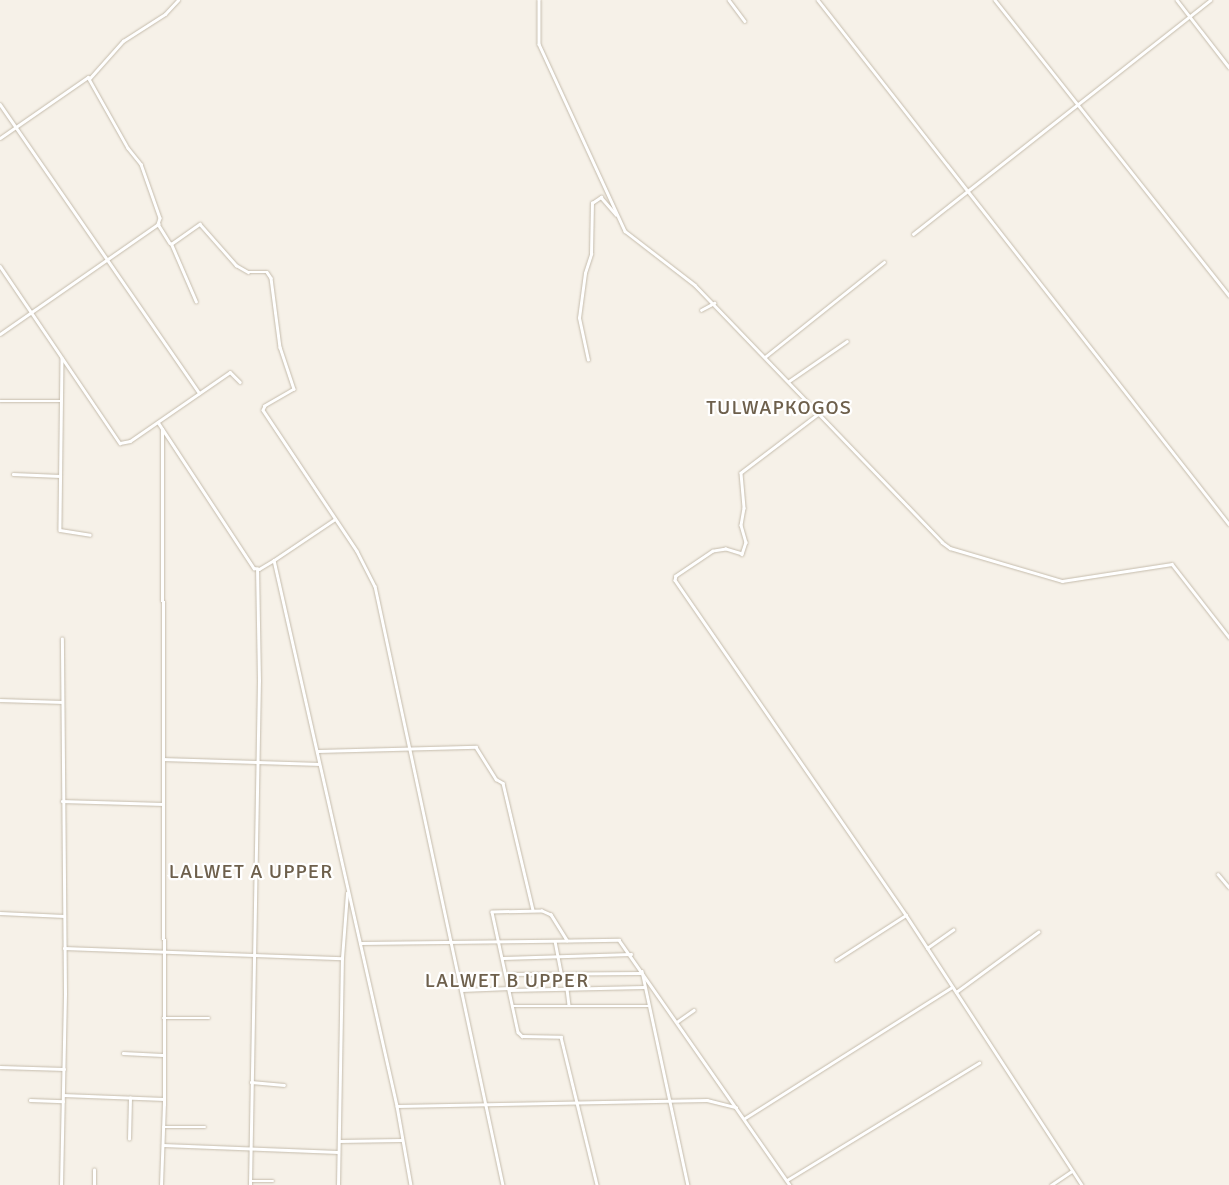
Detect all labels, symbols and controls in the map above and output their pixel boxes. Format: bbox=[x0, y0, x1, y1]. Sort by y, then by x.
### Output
district label: TULWAPKOGOS bbox=[705, 395, 853, 419]
district label: LALWET A UPPER bbox=[167, 859, 335, 883]
district label: LALWET B UPPER bbox=[423, 968, 591, 992]

